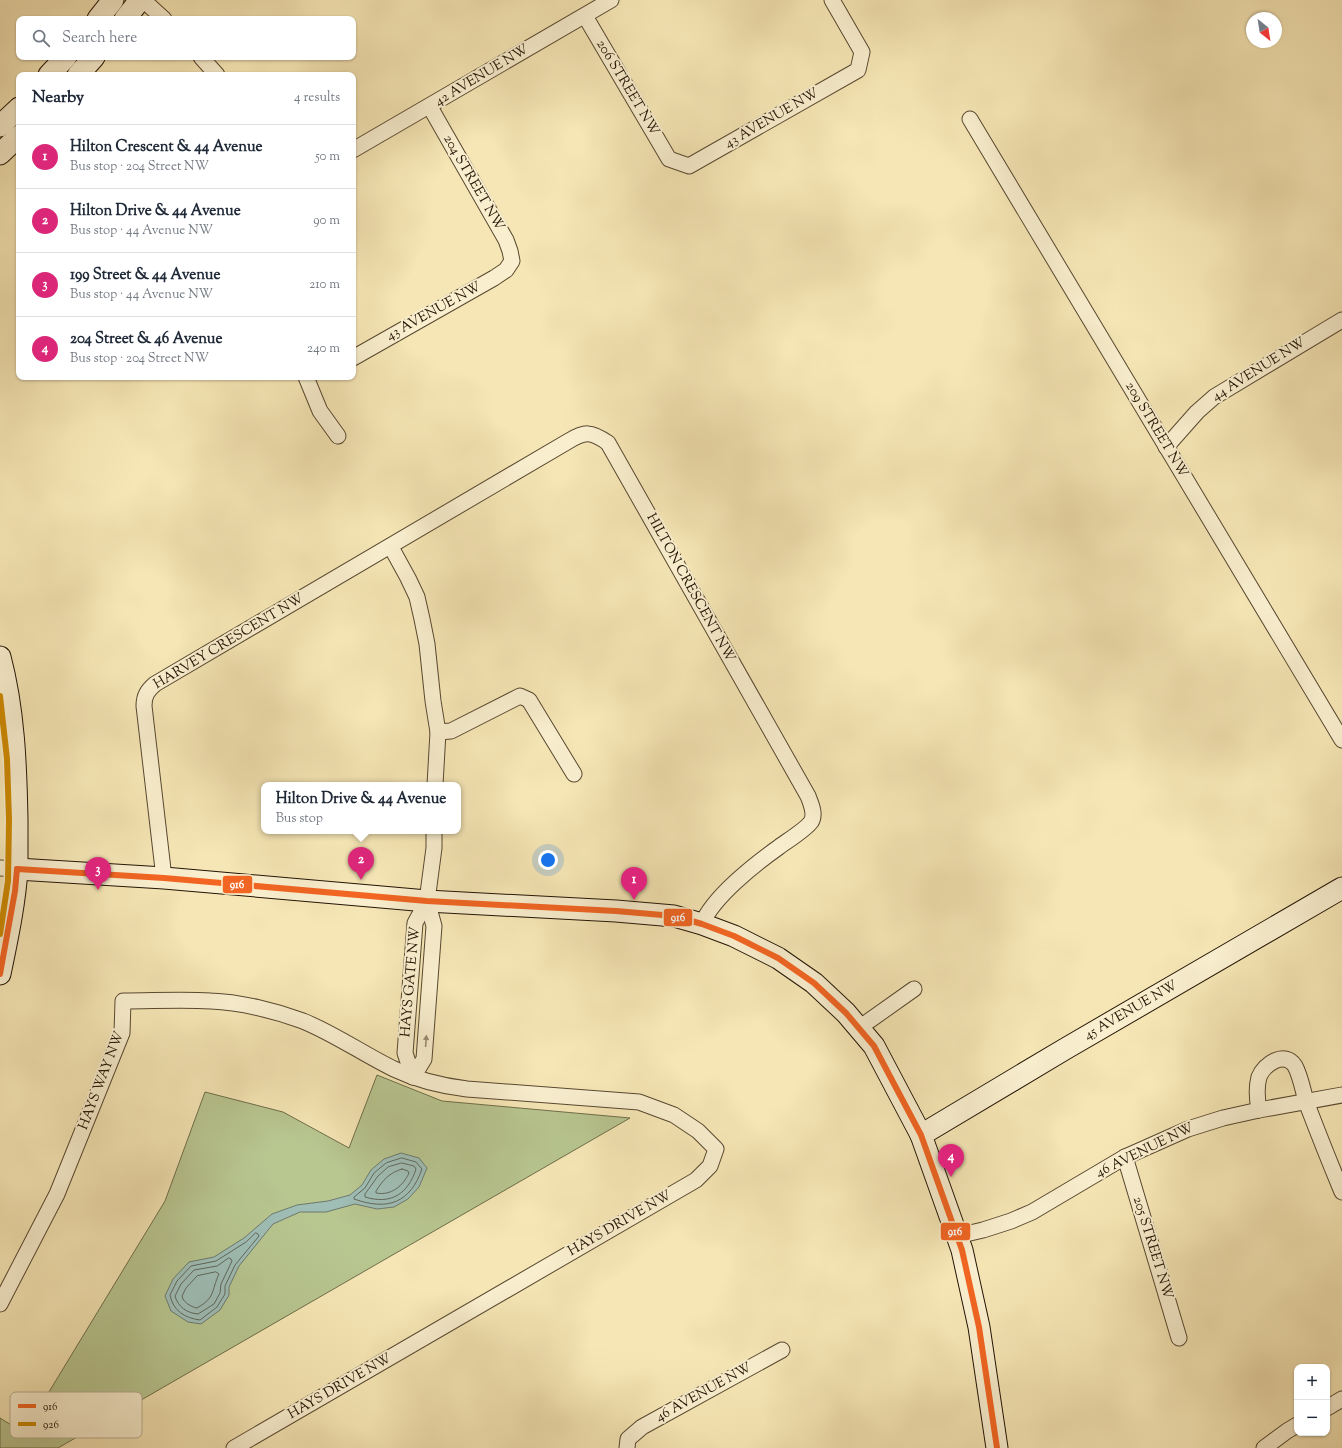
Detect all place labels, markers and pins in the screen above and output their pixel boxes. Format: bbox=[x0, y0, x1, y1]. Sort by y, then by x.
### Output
pin: 2 bbox=[348, 847, 374, 880]
pin: 3 bbox=[85, 857, 111, 890]
pin: 1 bbox=[621, 867, 647, 900]
pin: 4 bbox=[938, 1144, 964, 1177]

